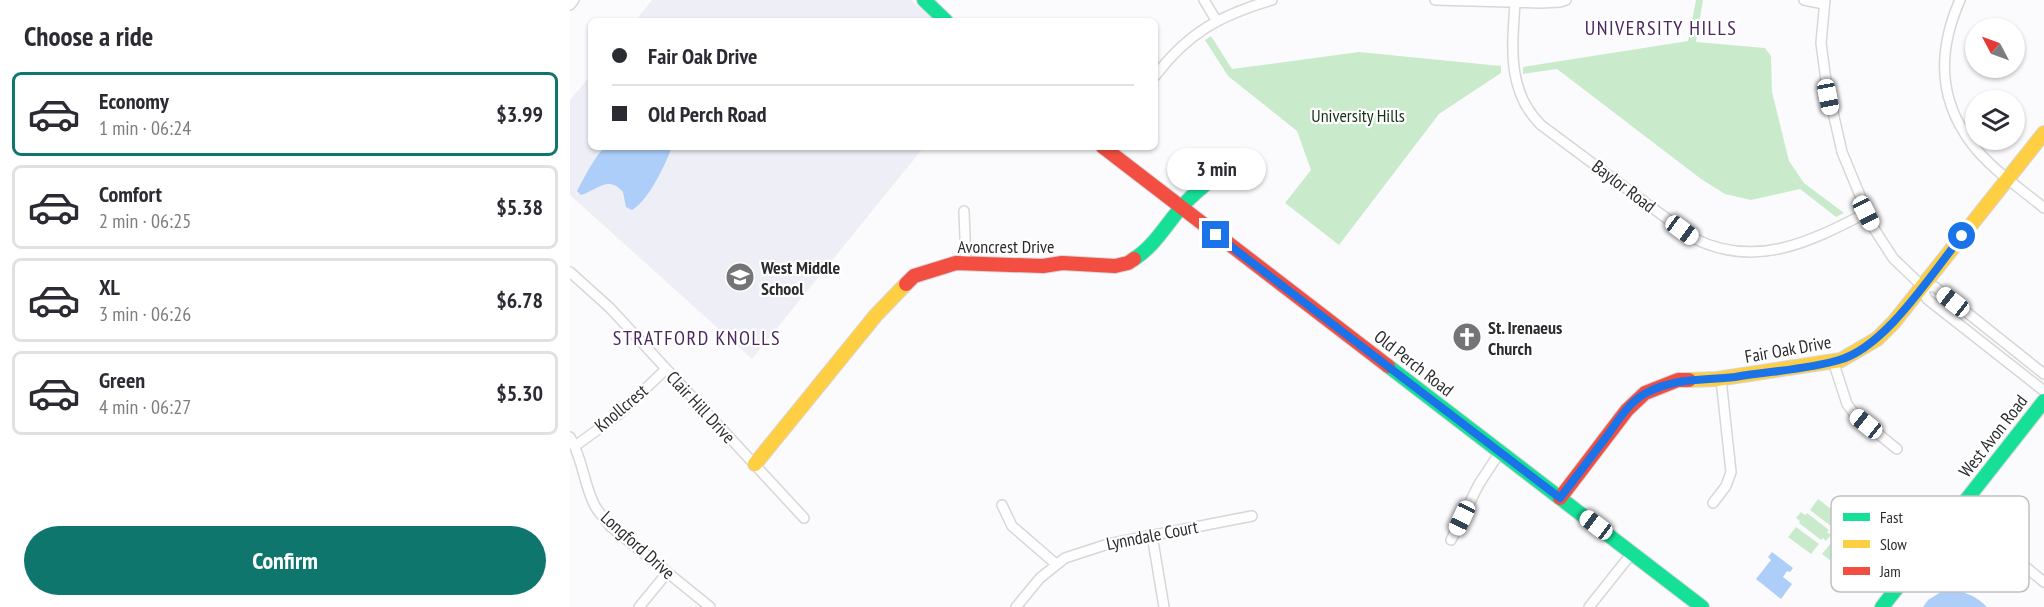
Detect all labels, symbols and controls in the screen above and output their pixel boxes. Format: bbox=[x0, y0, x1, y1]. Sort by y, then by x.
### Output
district label: UNIVERSITY HILLS bbox=[1585, 15, 1737, 41]
north arrow bbox=[1965, 18, 2025, 78]
map controls bbox=[1965, 18, 2025, 150]
text: Choose a ride bbox=[24, 19, 153, 53]
text: Fair Oak Drive bbox=[648, 42, 757, 70]
car bbox=[1816, 78, 1840, 116]
icon: car bbox=[27, 87, 81, 141]
text: Economy bbox=[99, 87, 169, 115]
button: layers bbox=[1965, 90, 2025, 150]
text: $3.99 bbox=[496, 100, 543, 128]
text: Old Perch Road bbox=[648, 100, 766, 128]
park label: University Hills bbox=[1311, 104, 1405, 127]
text: 1 min · 06:24 bbox=[99, 115, 191, 141]
callout: 3 min bbox=[1166, 148, 1266, 190]
street label: Baylor Road bbox=[1588, 155, 1660, 217]
text: 3 min bbox=[1196, 156, 1237, 182]
icon: car bbox=[27, 180, 81, 234]
text: Comfort bbox=[99, 180, 162, 208]
text: $5.38 bbox=[496, 193, 543, 221]
car bbox=[1850, 193, 1882, 233]
text: 2 min · 06:25 bbox=[99, 208, 191, 234]
car bbox=[1662, 212, 1702, 248]
route end bbox=[1202, 221, 1229, 248]
route start bbox=[1948, 222, 1975, 249]
street label: Avoncrest Drive bbox=[958, 235, 1054, 258]
place label: West Middle School bbox=[760, 256, 840, 300]
school or university icon: West Middle School bbox=[724, 261, 756, 293]
icon: car bbox=[27, 273, 81, 327]
text: XL bbox=[99, 273, 120, 301]
car bbox=[1933, 284, 1973, 320]
text: $6.78 bbox=[496, 286, 543, 314]
text: 3 min · 06:26 bbox=[99, 301, 191, 327]
place label: St. Irenaeus Church bbox=[1488, 316, 1562, 360]
church icon: St. Irenaeus Church bbox=[1451, 321, 1483, 353]
district label: STRATFORD KNOLLS bbox=[613, 325, 781, 351]
street label: Old Perch Road bbox=[1370, 325, 1458, 401]
street label: Fair Oak Drive bbox=[1743, 330, 1833, 368]
icon: car bbox=[27, 366, 81, 420]
text: Green bbox=[99, 366, 145, 394]
street label: Clair Hill Drive bbox=[662, 366, 740, 448]
text: $5.30 bbox=[496, 379, 543, 407]
street label: Knollcrest bbox=[590, 379, 652, 437]
street label: West Avon Road bbox=[1954, 390, 2032, 482]
text: 4 min · 06:27 bbox=[99, 394, 191, 420]
car bbox=[1846, 406, 1886, 442]
legend bbox=[1831, 496, 2029, 592]
car bbox=[1446, 498, 1478, 538]
street label: Longford Drive bbox=[596, 506, 680, 584]
car bbox=[1576, 507, 1616, 543]
text: Fast bbox=[1880, 507, 1903, 527]
street label: Lynndale Court bbox=[1104, 515, 1200, 555]
button: Confirm bbox=[24, 526, 546, 595]
text: Slow bbox=[1880, 534, 1907, 554]
text: Jam bbox=[1879, 561, 1901, 581]

